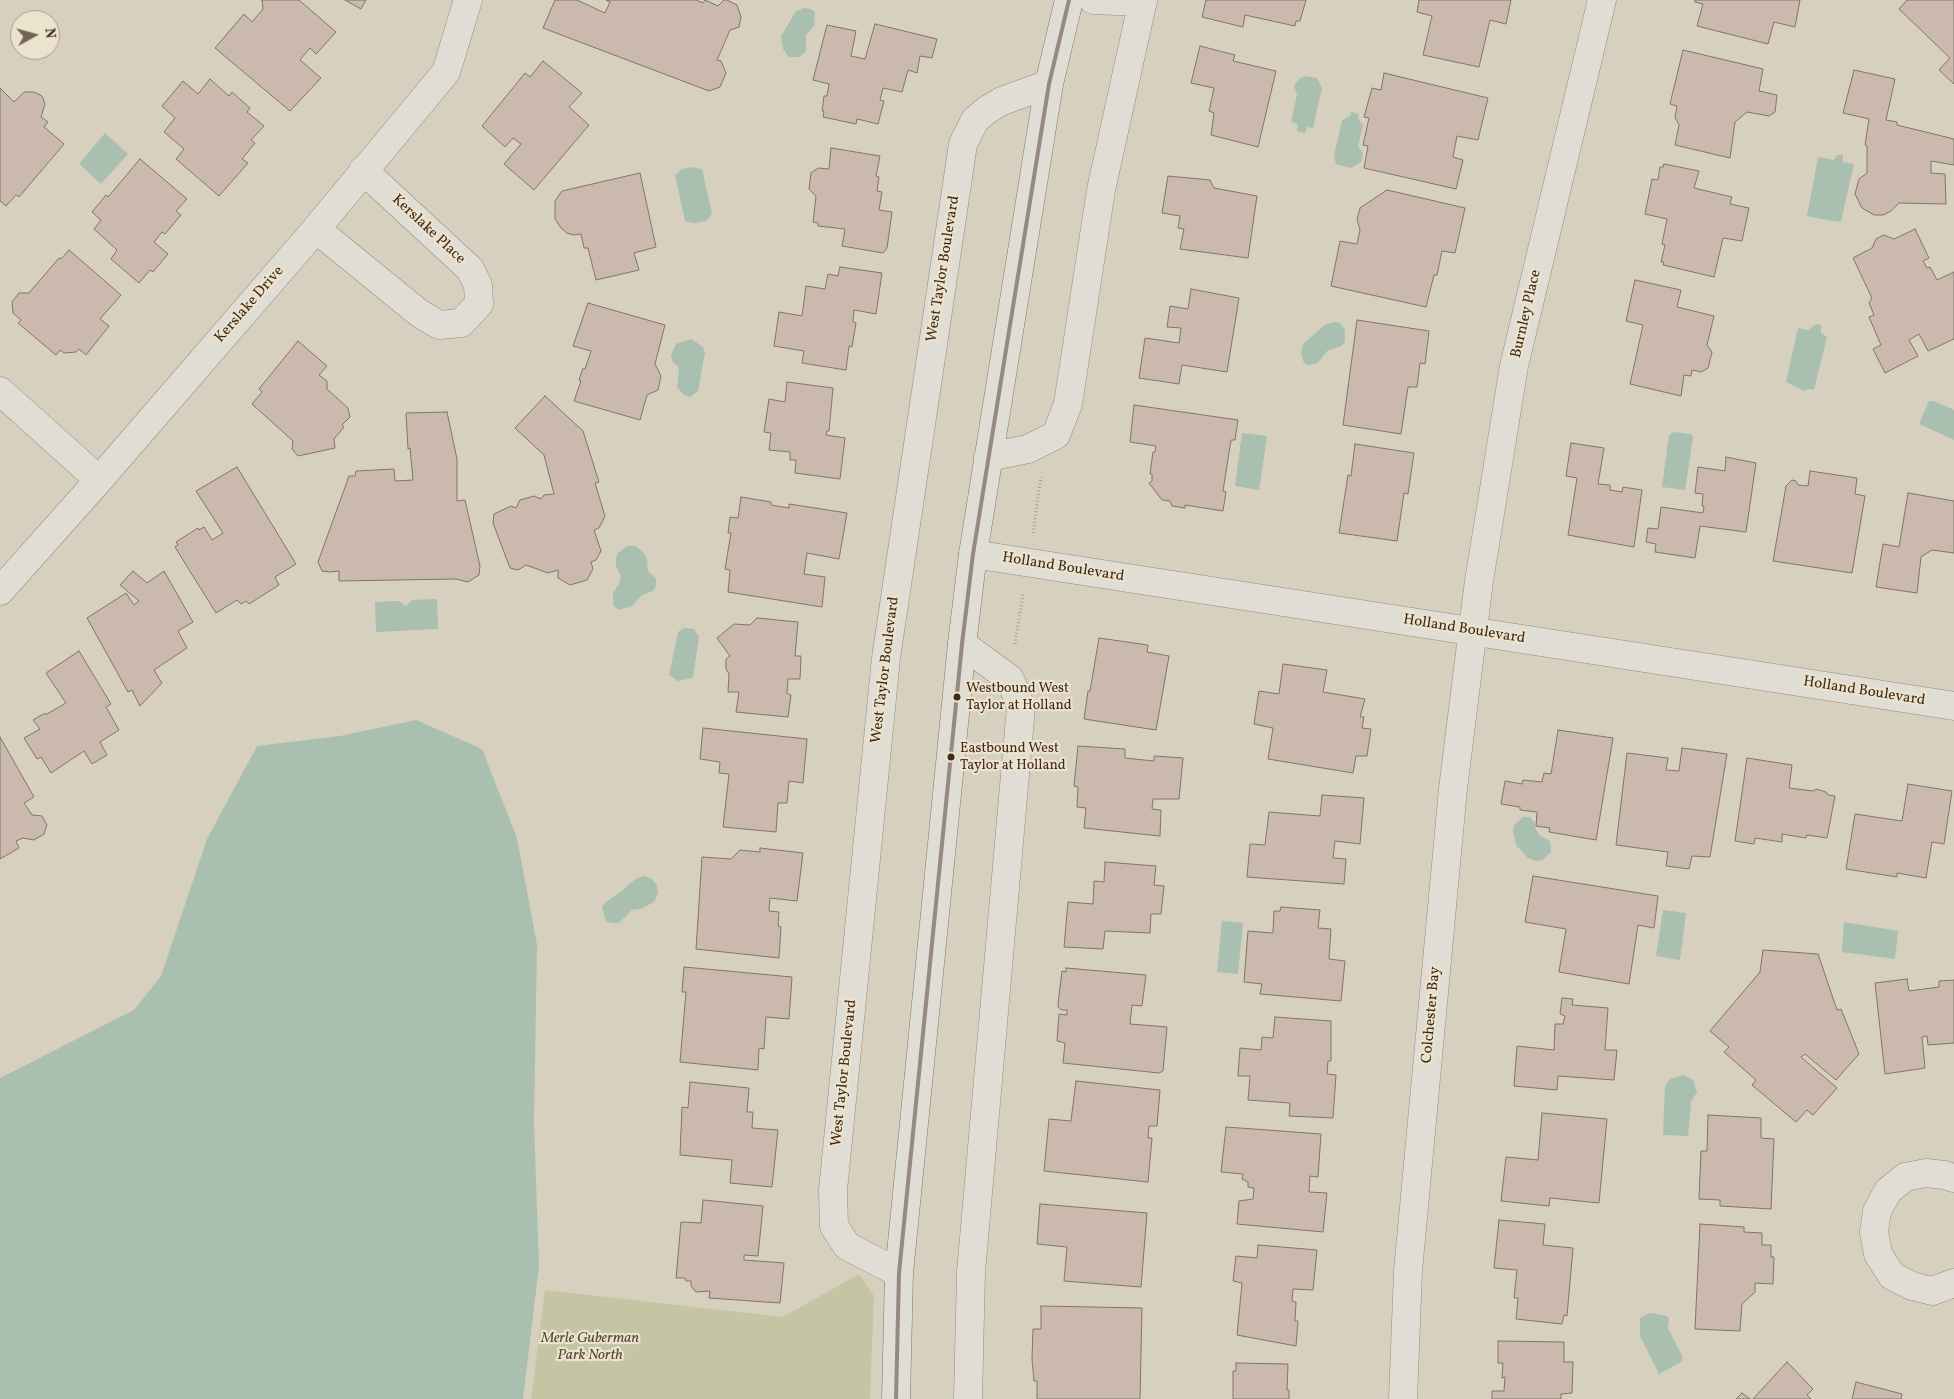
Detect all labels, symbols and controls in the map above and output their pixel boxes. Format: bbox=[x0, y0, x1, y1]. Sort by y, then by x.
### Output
north arrow bbox=[10, 10, 60, 60]
text: N bbox=[39, 27, 59, 39]
street label: Kerslake Place bbox=[388, 191, 468, 269]
street label: West Taylor Boulevard bbox=[924, 195, 964, 343]
street label: Kerslake Drive bbox=[212, 263, 288, 347]
street label: Burnley Place bbox=[1508, 268, 1546, 360]
street label: Holland Boulevard bbox=[1001, 549, 1125, 587]
street label: West Taylor Boulevard bbox=[868, 596, 904, 744]
street label: Holland Boulevard bbox=[1402, 611, 1526, 649]
street label: Holland Boulevard bbox=[1802, 673, 1926, 711]
place label: Westbound West Taylor at Holland bbox=[966, 681, 1072, 714]
marker: Westbound West Taylor at Holland bbox=[952, 692, 962, 702]
place label: Eastbound West Taylor at Holland bbox=[960, 741, 1066, 774]
marker: Eastbound West Taylor at Holland bbox=[946, 752, 956, 762]
street label: Colchester Bay bbox=[1419, 966, 1445, 1064]
street label: West Taylor Boulevard bbox=[828, 999, 862, 1147]
park label: Merle Guberman Park North bbox=[541, 1330, 639, 1365]

